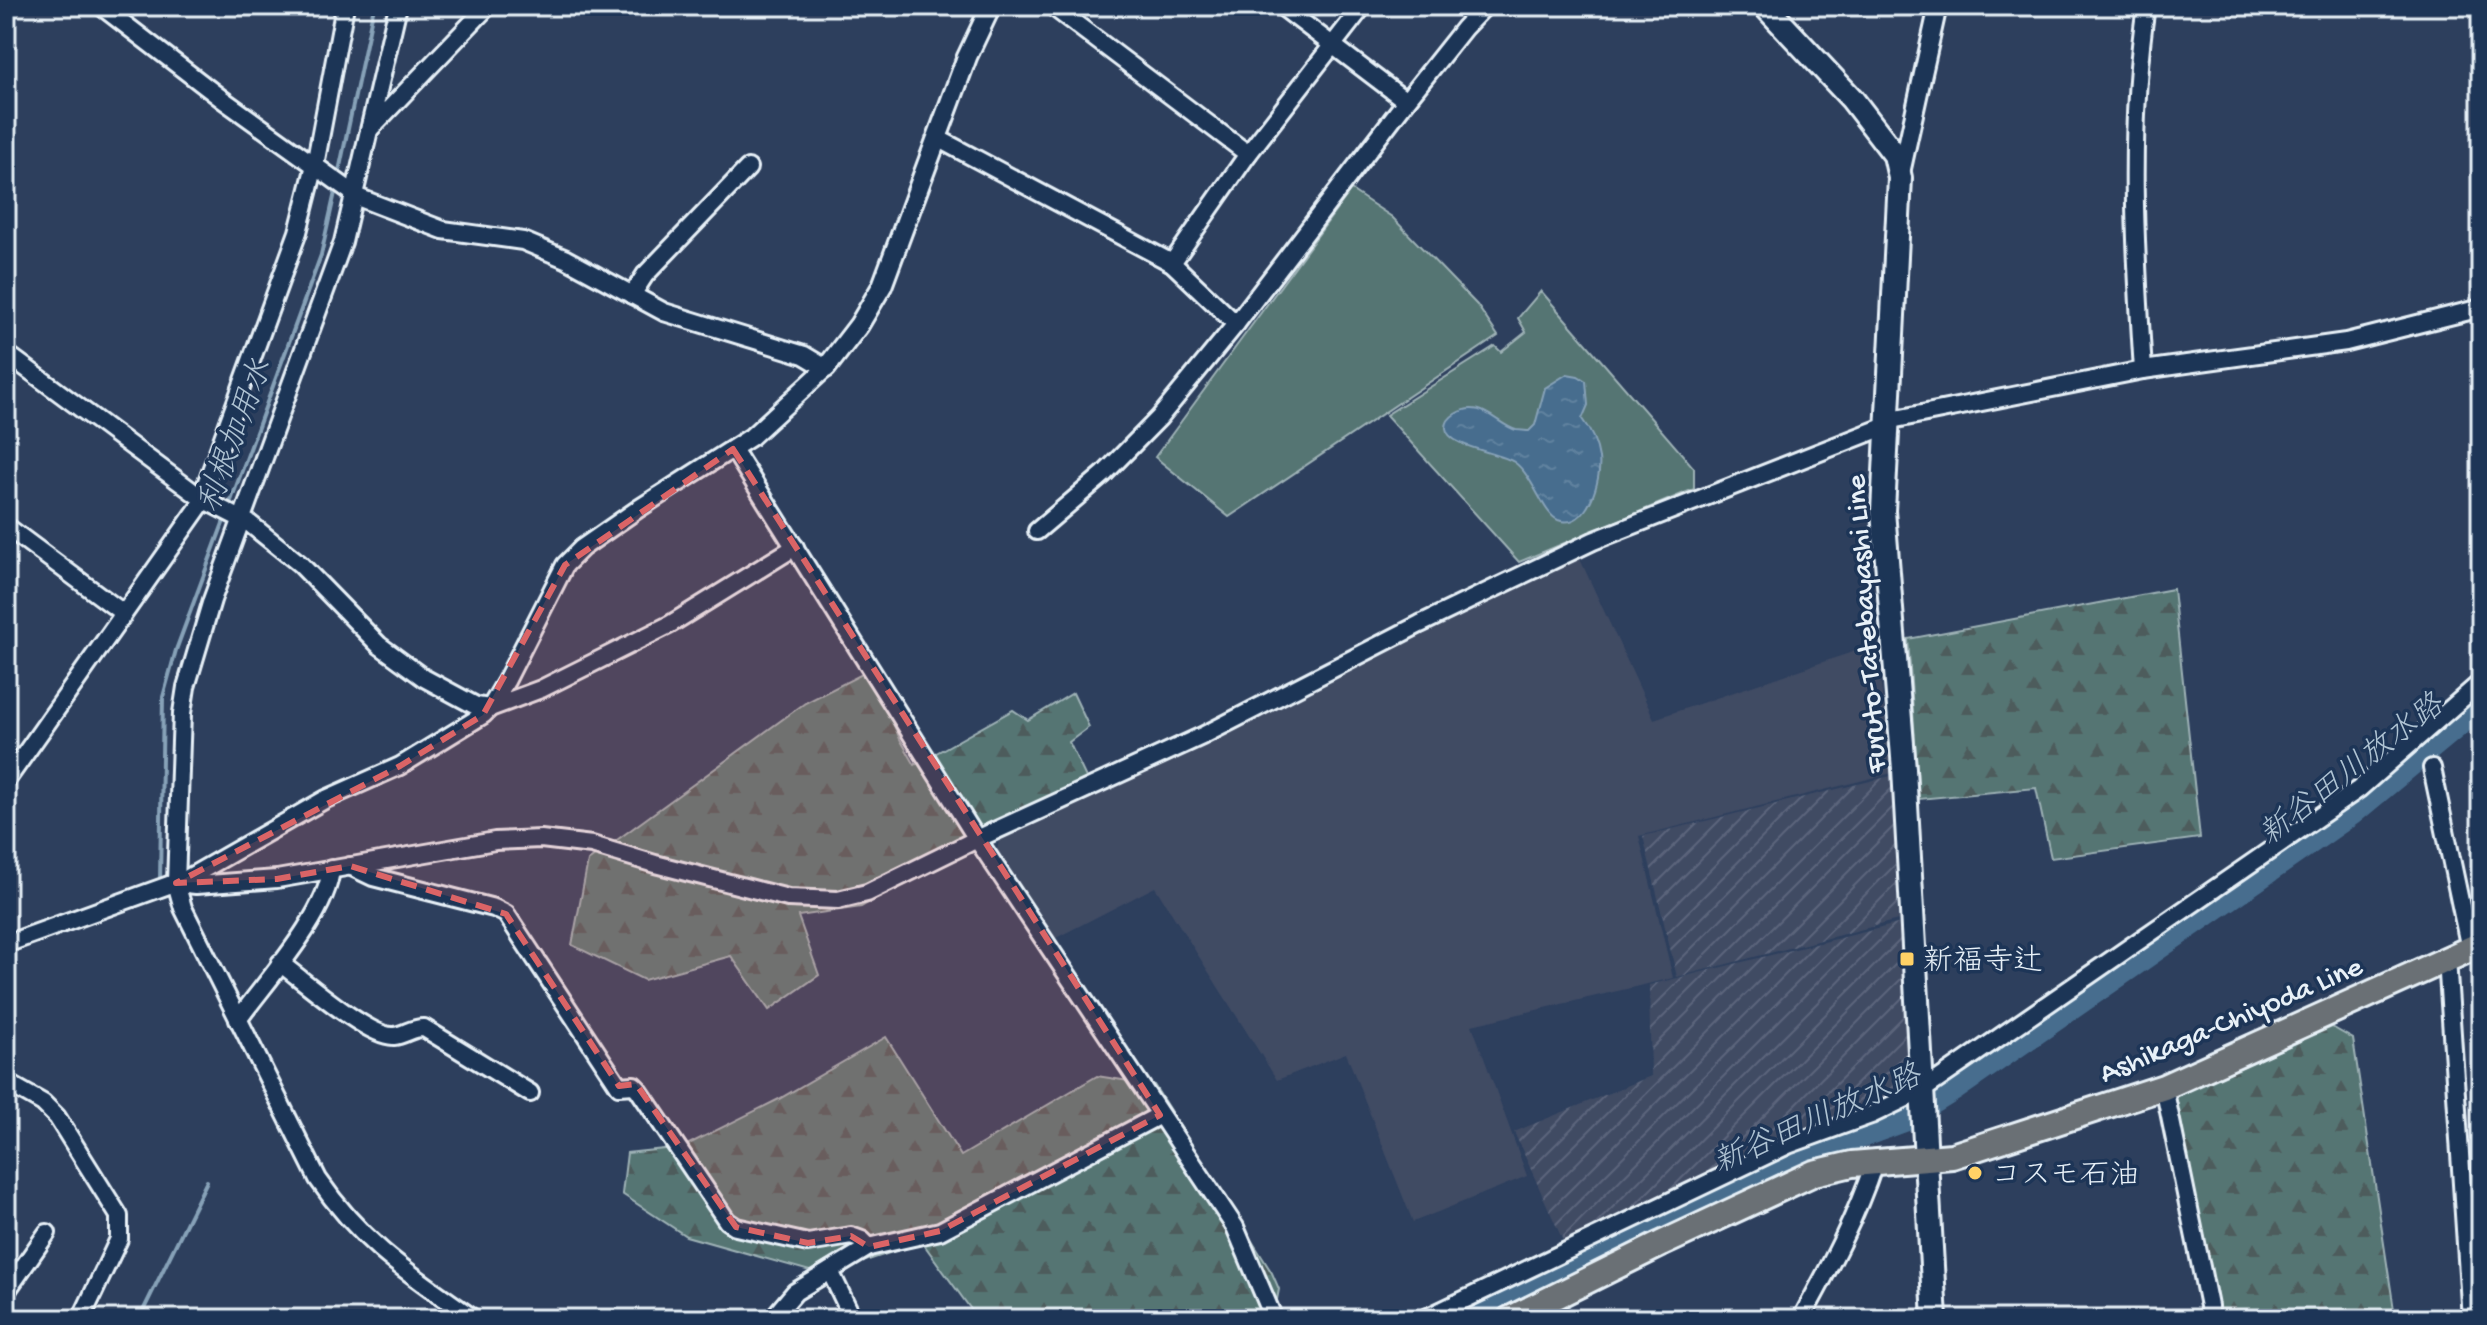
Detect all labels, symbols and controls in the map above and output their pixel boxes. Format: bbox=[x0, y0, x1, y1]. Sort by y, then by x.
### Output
water label: 利根加用水 bbox=[192, 355, 283, 518]
street label: Furuto-Tatebayashi Line bbox=[1841, 473, 1896, 775]
water label: 新谷田川放水路 bbox=[2253, 686, 2455, 856]
place label: 新福寺辻 bbox=[1923, 944, 2043, 981]
marker: 新福寺辻 bbox=[1898, 950, 1916, 968]
street label: Ashikaga-Chiyoda Line bbox=[2095, 951, 2369, 1093]
water label: 新谷田川放水路 bbox=[1708, 1057, 1930, 1184]
place label: コスモ石油 bbox=[1991, 1160, 2140, 1195]
marker: コスモ石油 bbox=[1966, 1164, 1984, 1182]

